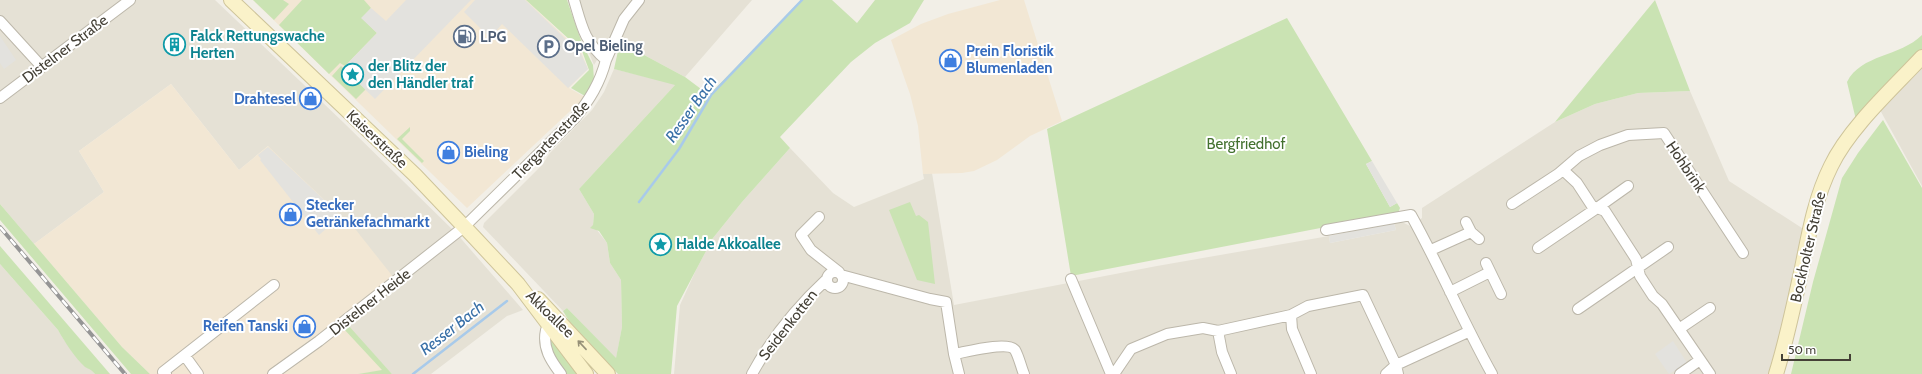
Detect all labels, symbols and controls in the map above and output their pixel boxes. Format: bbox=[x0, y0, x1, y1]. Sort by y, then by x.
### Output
street label: Distelner Straße bbox=[19, 11, 112, 87]
fuel station icon: LPG bbox=[451, 24, 477, 50]
place label: Falck Rettungswache Herten bbox=[190, 27, 325, 62]
place label: LPG bbox=[480, 28, 506, 46]
building icon: Falck Rettungswache Herten bbox=[162, 32, 188, 58]
parking icon: Opel Bieling bbox=[536, 33, 562, 59]
place label: Opel Bieling bbox=[564, 37, 643, 55]
place label: Prein Floristik Blumenladen bbox=[966, 42, 1054, 77]
shop icon: Prein Floristik Blumenladen bbox=[937, 47, 963, 73]
place label: der Blitz der den Händler traf bbox=[368, 57, 473, 92]
place icon: der Blitz der den Händler traf bbox=[339, 62, 365, 88]
water label: Resser Bach bbox=[661, 72, 721, 146]
shop icon: Drahtesel bbox=[298, 86, 324, 112]
place label: Drahtesel bbox=[234, 90, 296, 108]
street label: Tiergartenstraße bbox=[509, 96, 594, 183]
street label: Kaiserstraße bbox=[343, 106, 411, 172]
park label: Bergfriedhof bbox=[1207, 135, 1285, 153]
street label: Hohbrink bbox=[1662, 138, 1710, 196]
shop icon: Bieling bbox=[435, 139, 461, 165]
place label: Bieling bbox=[464, 143, 508, 161]
street label: Bockholter Straße bbox=[1787, 190, 1830, 304]
place label: Stecker Getränkefachmarkt bbox=[306, 196, 430, 231]
shop icon: Stecker Getränkefachmarkt bbox=[278, 201, 304, 227]
place icon: Halde Akkoallee bbox=[648, 231, 674, 257]
place label: Halde Akkoallee bbox=[676, 235, 781, 253]
street label: Distelner Heide bbox=[326, 265, 414, 339]
street label: Seidenkotten bbox=[755, 286, 821, 364]
street label: Akkoallee bbox=[522, 287, 578, 342]
water label: Resser Bach bbox=[416, 297, 488, 359]
shop icon: Reifen Tanski bbox=[291, 313, 317, 339]
place label: Reifen Tanski bbox=[203, 317, 288, 335]
scale bar bbox=[1782, 336, 1850, 362]
one-way arrow bbox=[578, 341, 587, 351]
text: 50 m bbox=[1788, 342, 1816, 357]

